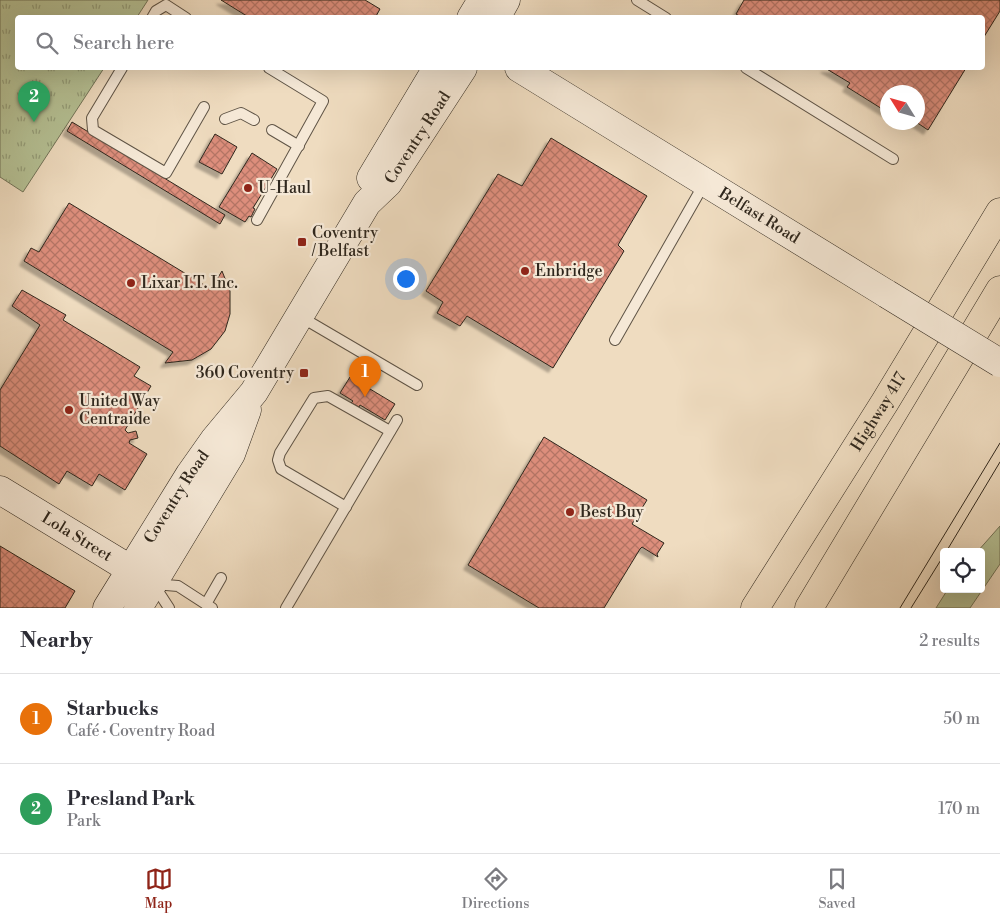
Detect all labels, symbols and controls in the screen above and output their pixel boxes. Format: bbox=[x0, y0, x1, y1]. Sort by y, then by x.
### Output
search box bbox=[15, 15, 985, 70]
icon: search bbox=[33, 29, 61, 57]
text: Search here bbox=[73, 31, 174, 55]
pin: 2 bbox=[18, 81, 50, 122]
north arrow bbox=[880, 85, 925, 130]
street label: Coventry Road bbox=[380, 88, 455, 188]
place label: U-Haul bbox=[258, 178, 311, 198]
marker: U-Haul bbox=[242, 182, 254, 194]
street label: Belfast Road bbox=[714, 183, 803, 248]
place label: Coventry / Belfast bbox=[311, 223, 378, 261]
marker: Coventry / Belfast bbox=[296, 236, 308, 248]
place label: Enbridge bbox=[535, 261, 603, 281]
marker: Enbridge bbox=[519, 265, 531, 277]
your location bbox=[393, 266, 419, 292]
place label: Lixar I.T. Inc. bbox=[141, 273, 238, 293]
marker: Lixar I.T. Inc. bbox=[125, 277, 137, 289]
pin: 1 bbox=[349, 356, 381, 397]
place label: 360 Coventry bbox=[196, 363, 294, 383]
marker: 360 Coventry bbox=[298, 367, 310, 379]
street label: Highway 417 bbox=[846, 368, 911, 455]
place label: United Way Centraide bbox=[79, 391, 160, 429]
marker: United Way Centraide bbox=[63, 404, 75, 416]
street label: Coventry Road bbox=[139, 447, 214, 547]
place label: Best Buy bbox=[579, 502, 644, 522]
marker: Best Buy bbox=[564, 506, 576, 518]
street label: Lola Street bbox=[38, 508, 116, 566]
map controls bbox=[940, 548, 985, 593]
button: locate bbox=[940, 548, 985, 593]
text: Nearby bbox=[20, 628, 93, 654]
text: 2 results bbox=[919, 631, 980, 651]
text: Starbucks bbox=[67, 697, 158, 721]
text: 1 bbox=[32, 709, 40, 729]
text: 50 m bbox=[943, 709, 980, 729]
text: Café · Coventry Road bbox=[67, 721, 215, 741]
text: Presland Park bbox=[67, 787, 195, 811]
text: 2 bbox=[31, 799, 41, 819]
text: 170 m bbox=[938, 799, 980, 819]
text: Park bbox=[67, 811, 100, 831]
tab: Map bbox=[145, 865, 173, 913]
tab: Directions bbox=[462, 865, 529, 913]
tab: Saved bbox=[819, 865, 855, 913]

